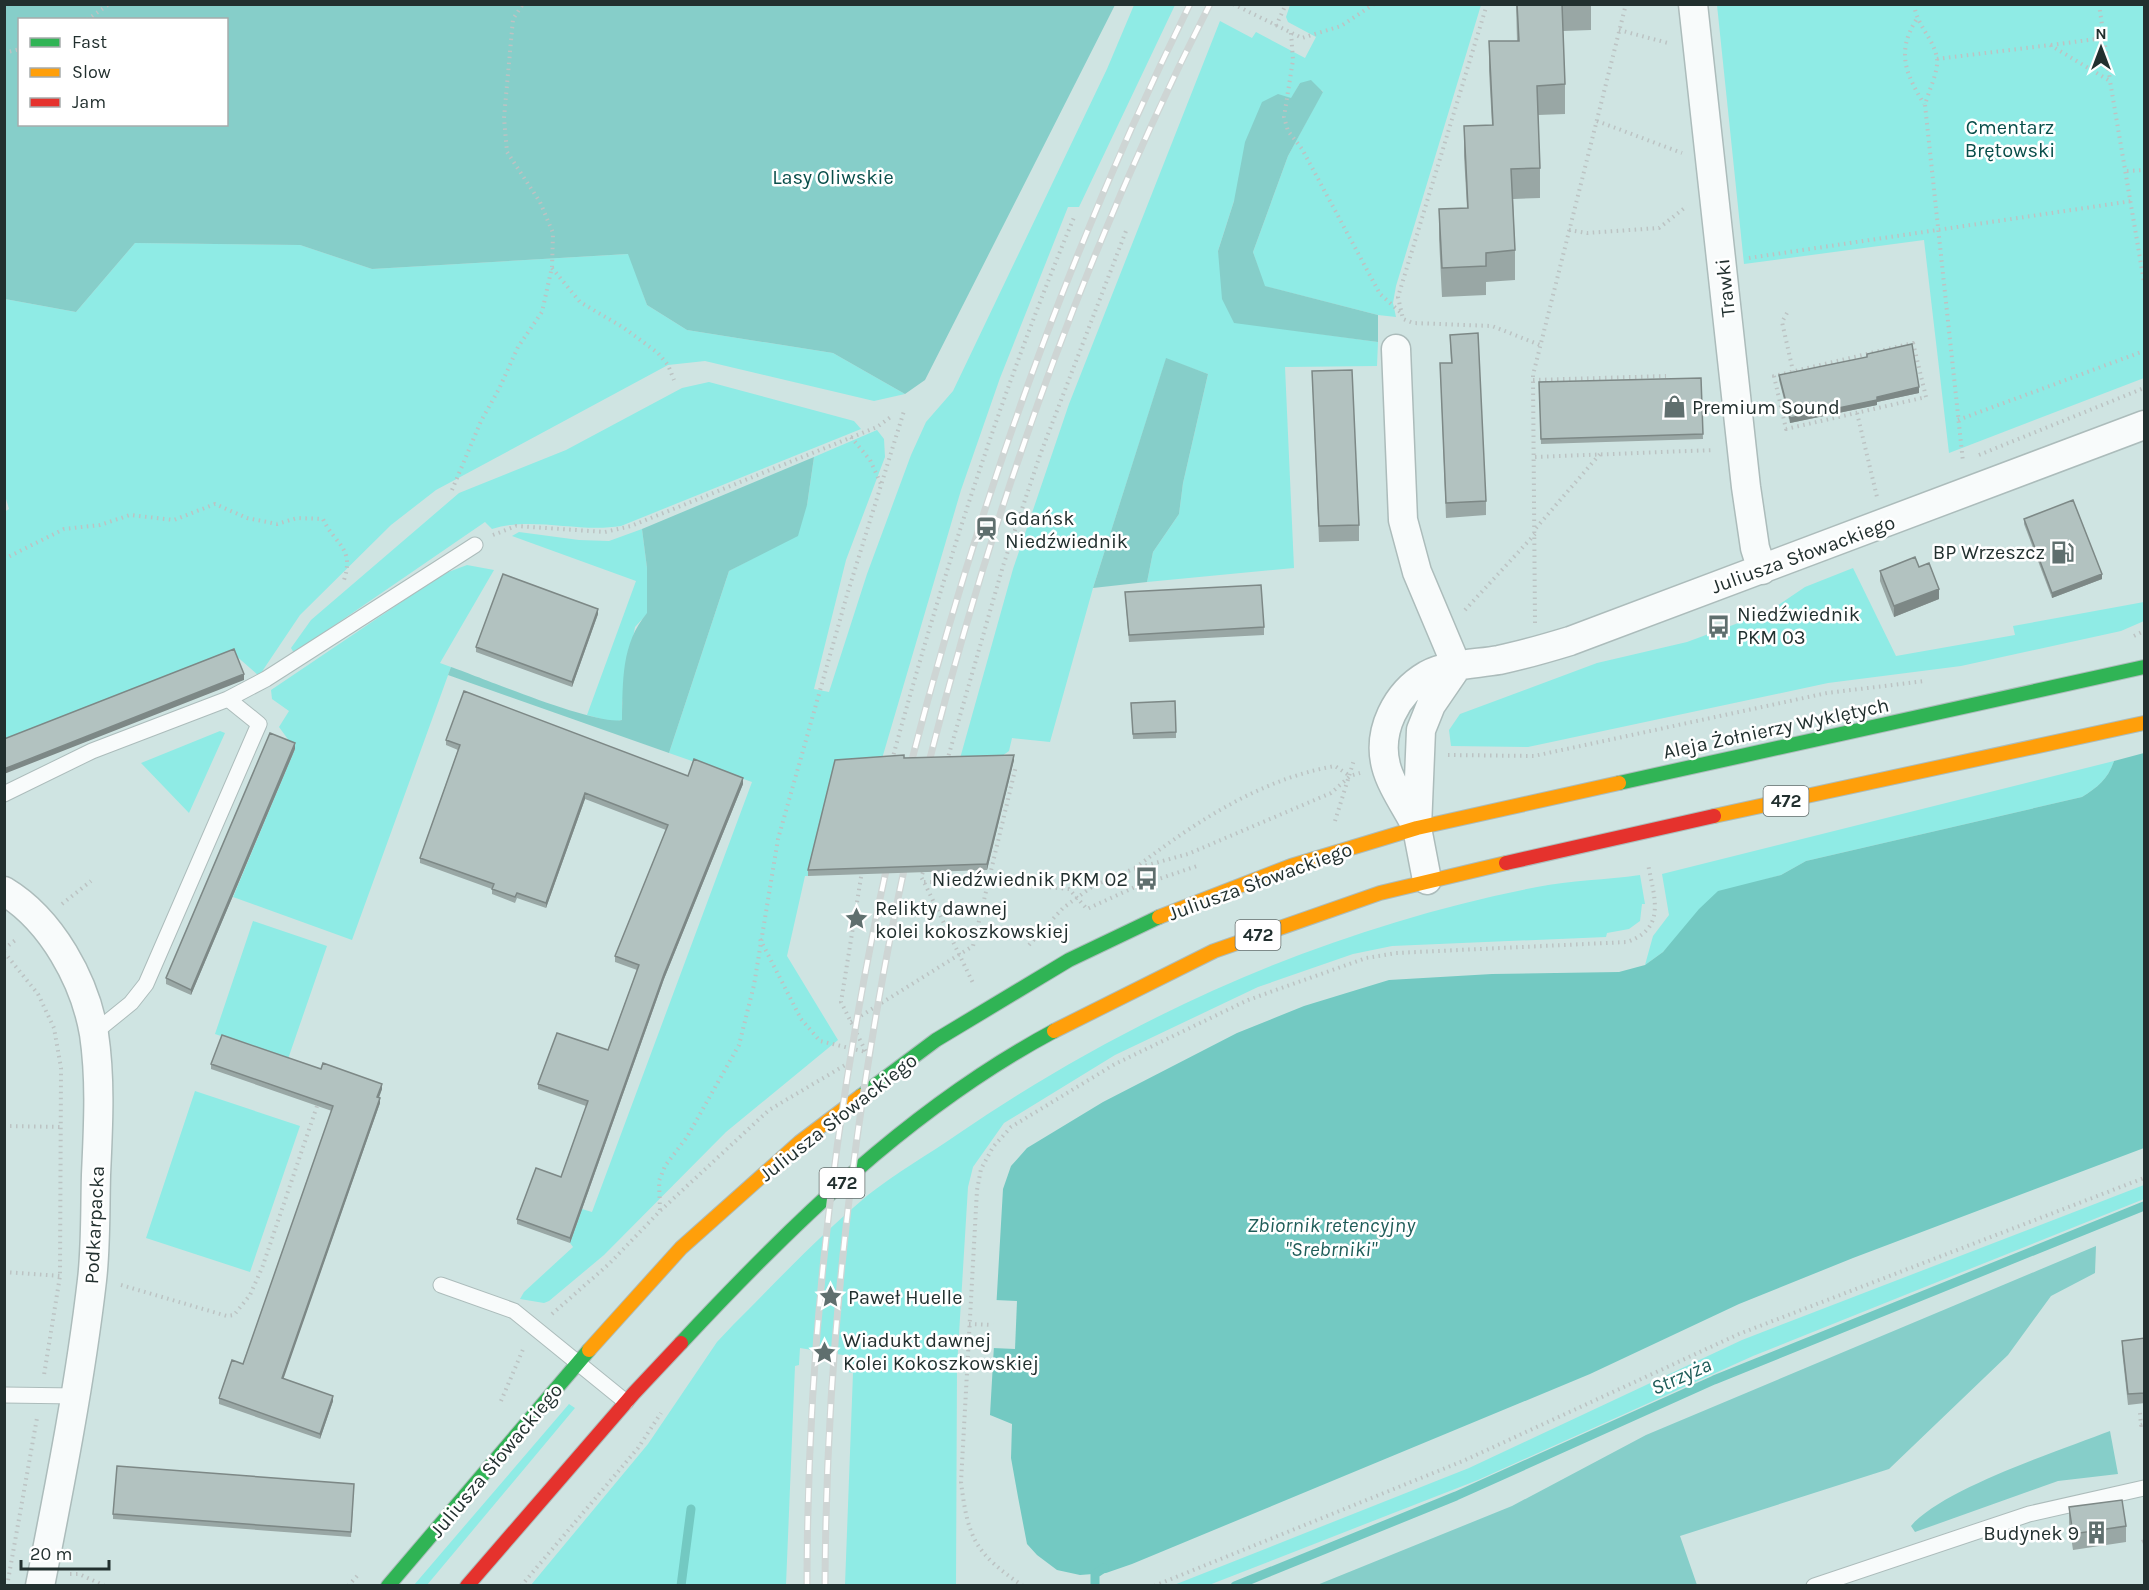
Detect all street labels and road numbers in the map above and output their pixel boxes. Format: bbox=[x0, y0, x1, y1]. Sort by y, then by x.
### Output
street label: Trawki bbox=[1711, 258, 1740, 318]
street label: Juliusza Słowackiego bbox=[1708, 511, 1898, 598]
street label: Aleja Żołnierzy Wyklętych bbox=[1661, 693, 1891, 764]
road number: 472 bbox=[1764, 786, 1808, 816]
street label: Juliusza Słowackiego bbox=[1165, 838, 1355, 925]
road number: 472 bbox=[1236, 920, 1280, 950]
street label: Juliusza Słowackiego bbox=[755, 1049, 922, 1186]
street label: Podkarpacka bbox=[80, 1165, 109, 1285]
road number: 472 bbox=[820, 1168, 864, 1198]
street label: Juliusza Słowackiego bbox=[425, 1379, 567, 1542]

